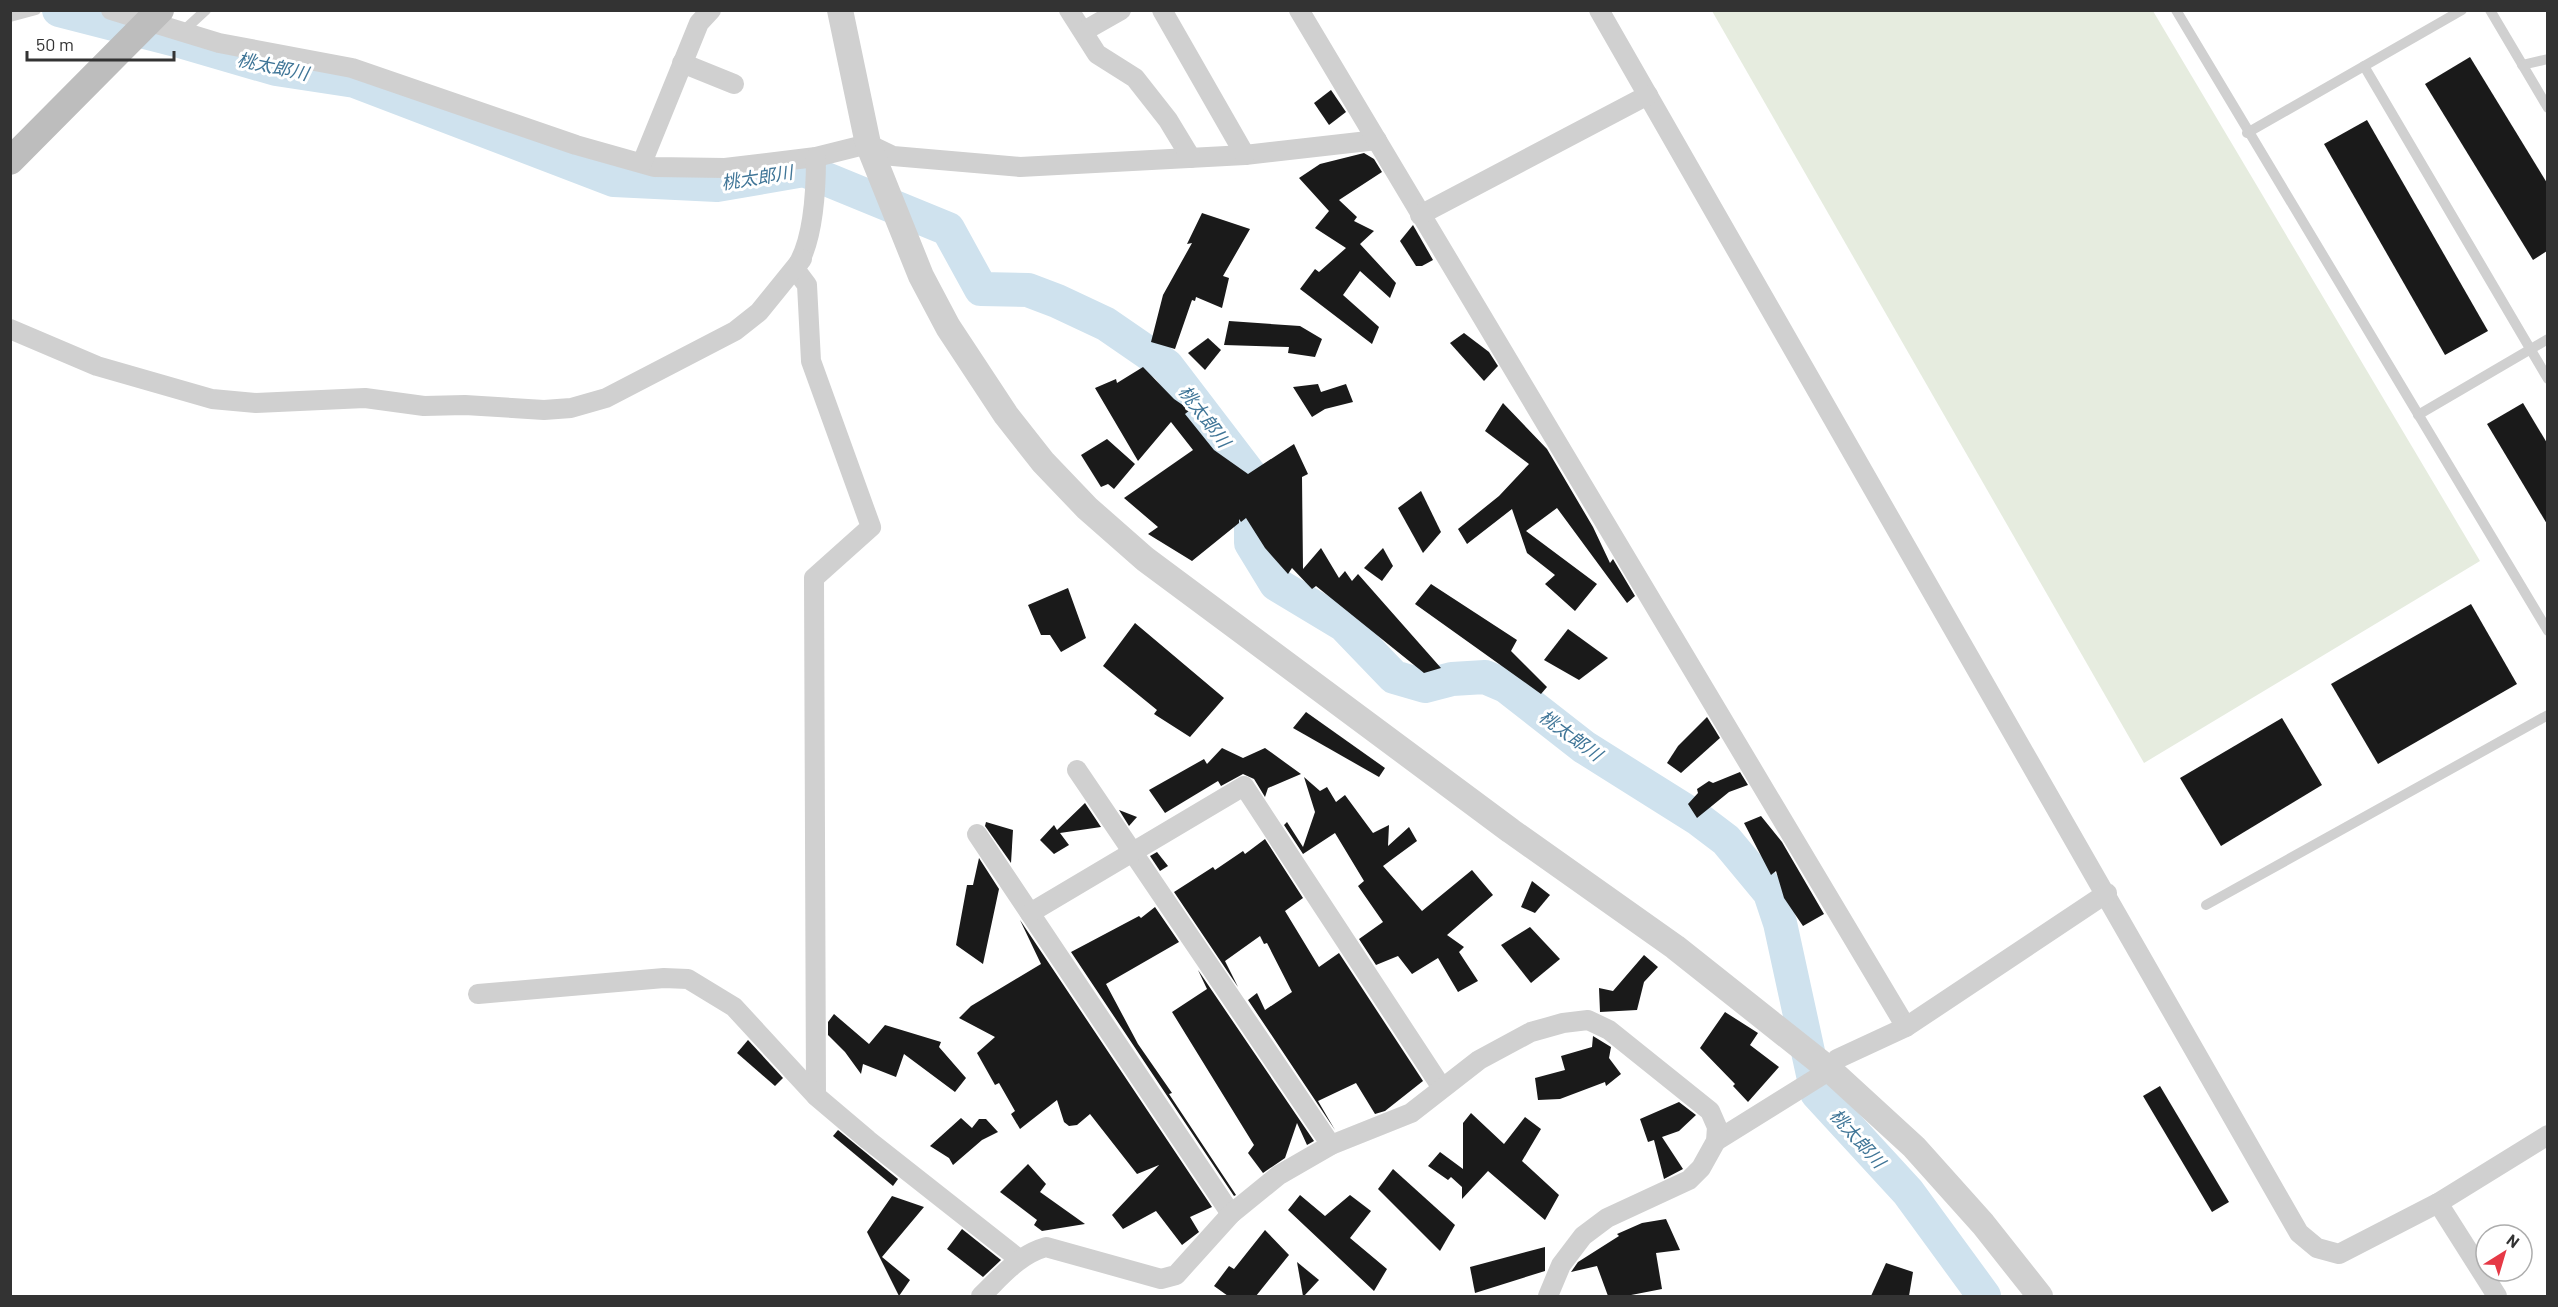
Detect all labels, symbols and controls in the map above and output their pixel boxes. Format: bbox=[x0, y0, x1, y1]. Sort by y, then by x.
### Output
scale bar bbox=[27, 24, 174, 62]
text: 50 m bbox=[36, 33, 74, 55]
water label: 桃太郎川 bbox=[235, 48, 312, 85]
water label: 桃太郎川 bbox=[720, 160, 796, 193]
water label: 桃太郎川 bbox=[1175, 381, 1237, 453]
water label: 桃太郎川 bbox=[1535, 705, 1608, 766]
water label: 桃太郎川 bbox=[1826, 1104, 1892, 1174]
north arrow bbox=[2474, 1223, 2534, 1283]
text: N bbox=[2503, 1230, 2523, 1251]

